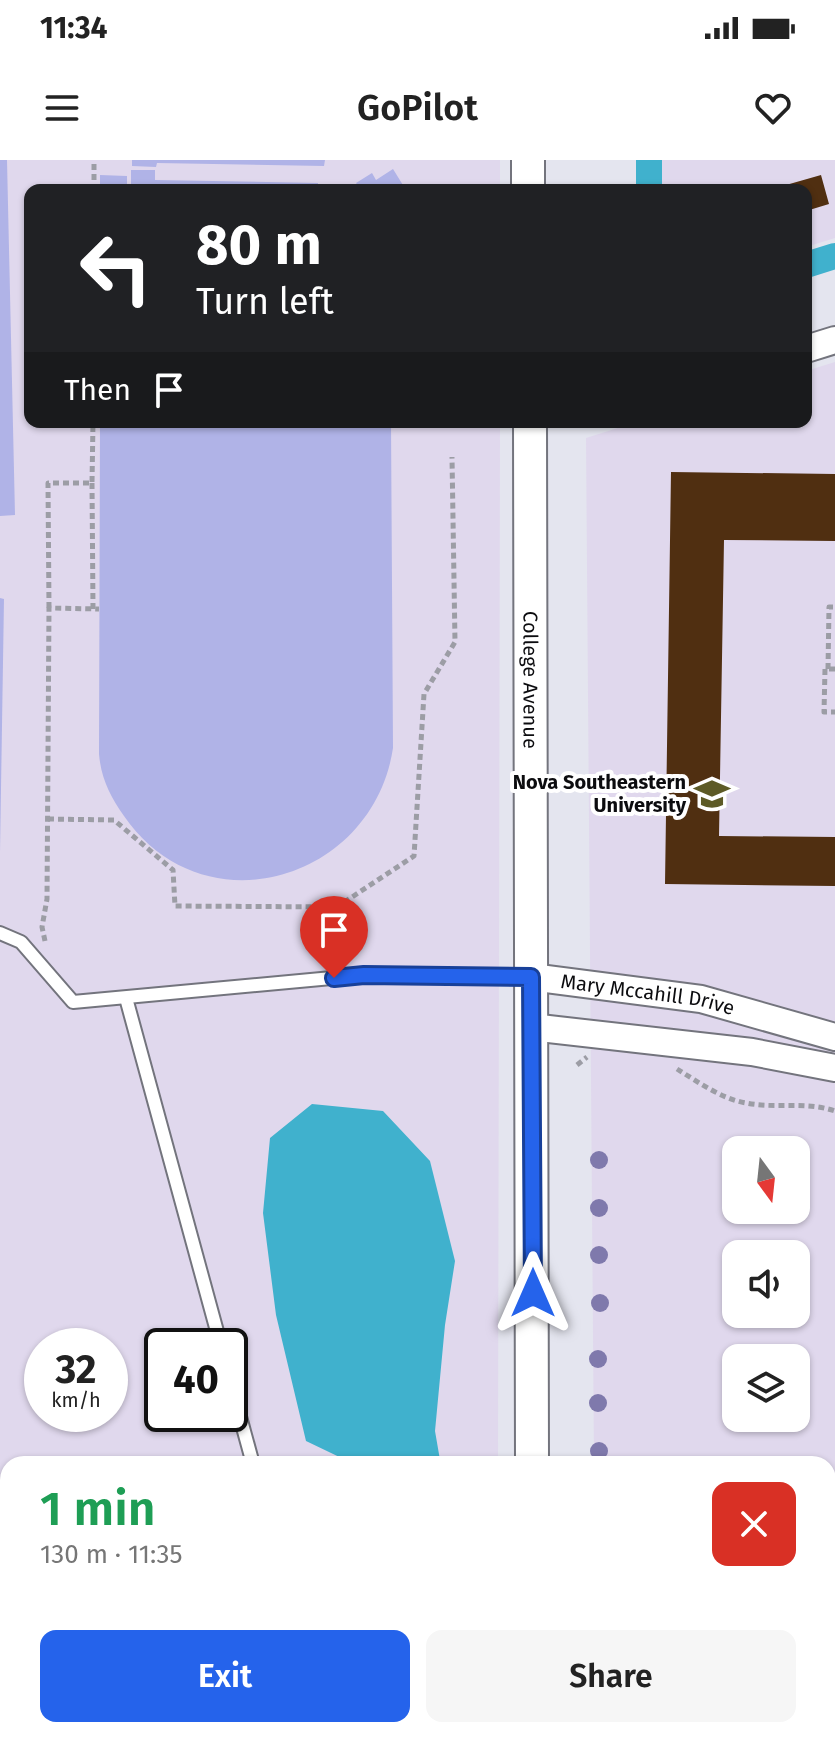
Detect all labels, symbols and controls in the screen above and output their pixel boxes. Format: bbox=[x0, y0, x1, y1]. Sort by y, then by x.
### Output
text: 11:34 bbox=[40, 10, 107, 46]
icon: menu bbox=[40, 86, 84, 130]
text: GoPilot bbox=[357, 86, 478, 130]
icon: heart bbox=[751, 86, 795, 130]
text: 80 m bbox=[196, 212, 322, 279]
icon: left bbox=[64, 216, 168, 320]
text: Turn left bbox=[196, 280, 334, 324]
icon: arrive bbox=[147, 368, 191, 412]
text: Then bbox=[64, 372, 131, 408]
street label: College Avenue bbox=[518, 611, 543, 749]
place label: Nova Southeastern University bbox=[513, 770, 687, 817]
school or university icon: Nova Southeastern University bbox=[693, 775, 731, 813]
pin bbox=[300, 896, 368, 978]
icon: arrive bbox=[312, 908, 356, 952]
street label: Mary Mccahill Drive bbox=[559, 969, 737, 1020]
north arrow bbox=[722, 1136, 810, 1224]
map controls bbox=[722, 1136, 810, 1432]
button: sound bbox=[722, 1240, 810, 1328]
position arrow bbox=[491, 1251, 575, 1335]
speed limit sign: 40 bbox=[144, 1328, 248, 1432]
button: layers bbox=[722, 1344, 810, 1432]
text: 32 bbox=[55, 1346, 97, 1394]
text: km/h bbox=[51, 1388, 101, 1412]
text: 1 min bbox=[40, 1480, 156, 1538]
button: close bbox=[712, 1482, 796, 1566]
text: 130 m · 11:35 bbox=[40, 1539, 183, 1570]
button: Exit bbox=[40, 1630, 410, 1722]
button: Share bbox=[426, 1630, 796, 1722]

